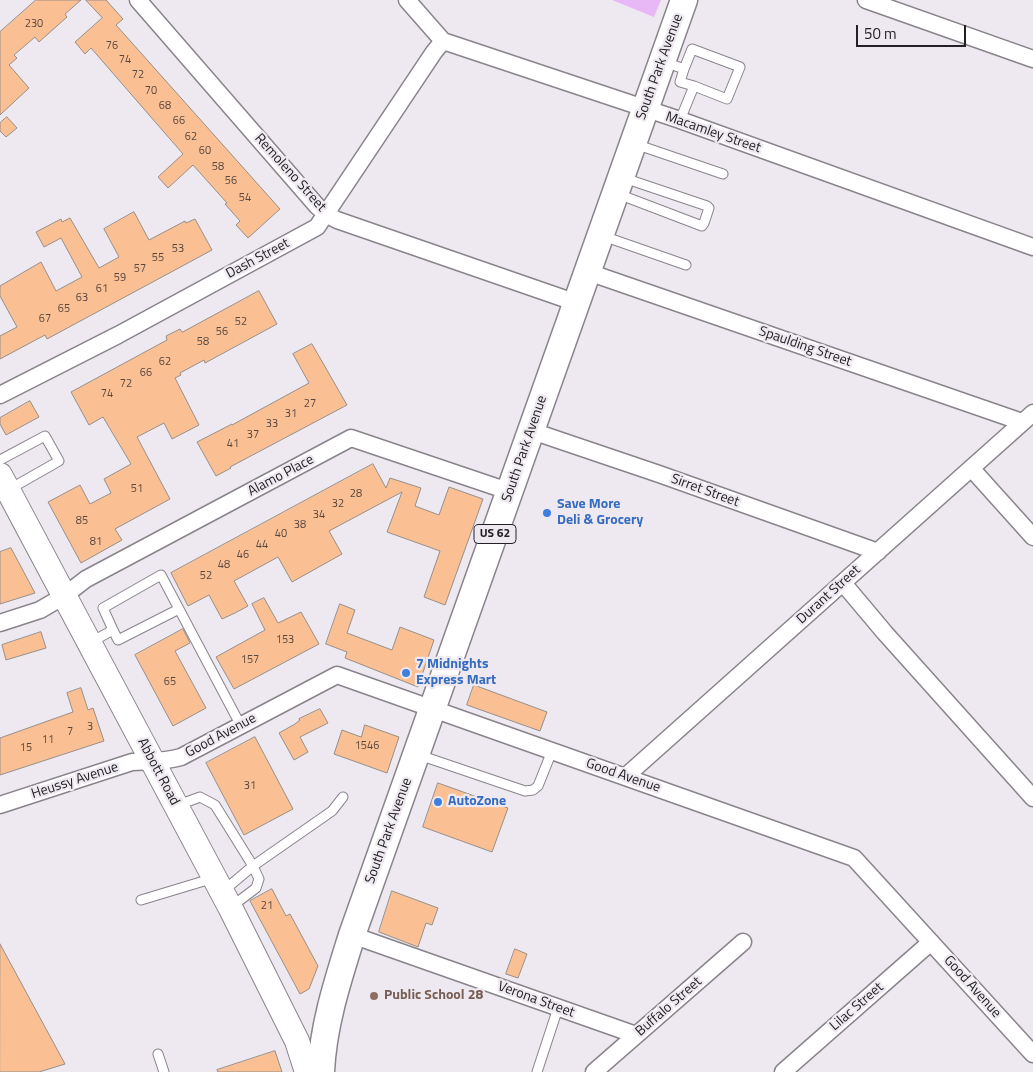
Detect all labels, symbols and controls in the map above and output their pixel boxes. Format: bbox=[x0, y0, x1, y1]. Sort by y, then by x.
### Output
street label: South Park Avenue bbox=[633, 12, 687, 122]
scale bar bbox=[858, 15, 968, 47]
house number: 230 bbox=[25, 17, 43, 31]
text: 50 m bbox=[864, 22, 897, 45]
house number: 76 bbox=[106, 39, 118, 53]
house number: 74 bbox=[119, 53, 131, 67]
house number: 72 bbox=[132, 68, 144, 82]
house number: 70 bbox=[145, 84, 157, 98]
house number: 68 bbox=[159, 99, 171, 113]
street label: Macamley Street bbox=[663, 109, 763, 157]
house number: 66 bbox=[173, 114, 185, 128]
house number: 62 bbox=[185, 130, 197, 144]
street label: Remoleno Street bbox=[251, 131, 329, 215]
house number: 60 bbox=[199, 144, 211, 158]
house number: 58 bbox=[212, 160, 224, 174]
house number: 56 bbox=[225, 174, 237, 188]
house number: 54 bbox=[239, 191, 251, 205]
street label: Dash Street bbox=[223, 235, 293, 283]
house number: 53 bbox=[172, 242, 184, 256]
house number: 55 bbox=[152, 251, 164, 265]
house number: 57 bbox=[134, 262, 146, 276]
house number: 59 bbox=[114, 271, 126, 285]
house number: 61 bbox=[96, 282, 108, 296]
house number: 63 bbox=[76, 291, 88, 305]
house number: 65 bbox=[58, 302, 70, 316]
house number: 67 bbox=[39, 312, 51, 326]
house number: 52 bbox=[235, 315, 247, 329]
street label: Spaulding Street bbox=[756, 323, 854, 371]
house number: 56 bbox=[216, 325, 228, 339]
house number: 58 bbox=[197, 335, 209, 349]
house number: 62 bbox=[159, 355, 171, 369]
house number: 66 bbox=[140, 366, 152, 380]
house number: 72 bbox=[120, 377, 132, 391]
house number: 74 bbox=[101, 387, 113, 401]
street label: South Park Avenue bbox=[499, 394, 551, 504]
house number: 27 bbox=[304, 397, 316, 411]
house number: 31 bbox=[285, 407, 297, 421]
house number: 33 bbox=[266, 417, 278, 431]
house number: 37 bbox=[247, 428, 259, 442]
house number: 41 bbox=[227, 437, 239, 451]
street label: Alamo Place bbox=[245, 452, 317, 500]
street label: Sirret Street bbox=[669, 471, 741, 511]
house number: 51 bbox=[131, 482, 143, 496]
house number: 28 bbox=[350, 487, 362, 501]
house number: 32 bbox=[332, 497, 344, 511]
place label: Save More Deli & Grocery bbox=[557, 497, 643, 530]
marker: Save More Deli & Grocery bbox=[541, 507, 553, 519]
house number: 34 bbox=[313, 508, 325, 522]
house number: 85 bbox=[76, 514, 88, 528]
house number: 38 bbox=[294, 518, 306, 532]
road number: US 62 bbox=[474, 524, 516, 544]
house number: 40 bbox=[275, 527, 287, 541]
house number: 81 bbox=[90, 535, 102, 549]
house number: 44 bbox=[256, 538, 268, 552]
house number: 46 bbox=[237, 548, 249, 562]
house number: 48 bbox=[218, 558, 230, 572]
street label: Durant Street bbox=[794, 562, 864, 628]
house number: 52 bbox=[200, 569, 212, 583]
house number: 153 bbox=[276, 633, 294, 647]
house number: 157 bbox=[241, 653, 259, 667]
place label: 7 Midnights Express Mart bbox=[416, 657, 496, 690]
marker: 7 Midnights Express Mart bbox=[400, 667, 412, 679]
house number: 65 bbox=[164, 675, 176, 689]
street label: Good Avenue bbox=[183, 710, 259, 762]
house number: 3 bbox=[87, 720, 93, 734]
house number: 7 bbox=[67, 725, 73, 739]
house number: 11 bbox=[42, 733, 54, 747]
street label: Abbott Road bbox=[133, 736, 183, 808]
house number: 1546 bbox=[355, 739, 379, 753]
house number: 15 bbox=[20, 741, 32, 755]
street label: Good Avenue bbox=[584, 755, 662, 797]
street label: Heussy Avenue bbox=[29, 759, 121, 803]
street label: South Park Avenue bbox=[362, 776, 416, 886]
house number: 31 bbox=[244, 779, 256, 793]
place label: AutoZone bbox=[448, 794, 506, 810]
marker: AutoZone bbox=[432, 796, 444, 808]
house number: 21 bbox=[261, 899, 273, 913]
street label: Good Avenue bbox=[940, 953, 1004, 1021]
street label: Buffalo Street bbox=[632, 974, 706, 1040]
street label: Verona Street bbox=[495, 978, 577, 1022]
street label: Lilac Street bbox=[827, 979, 887, 1035]
place label: Public School 28 bbox=[384, 988, 483, 1004]
marker: Public School 28 bbox=[368, 990, 380, 1002]

